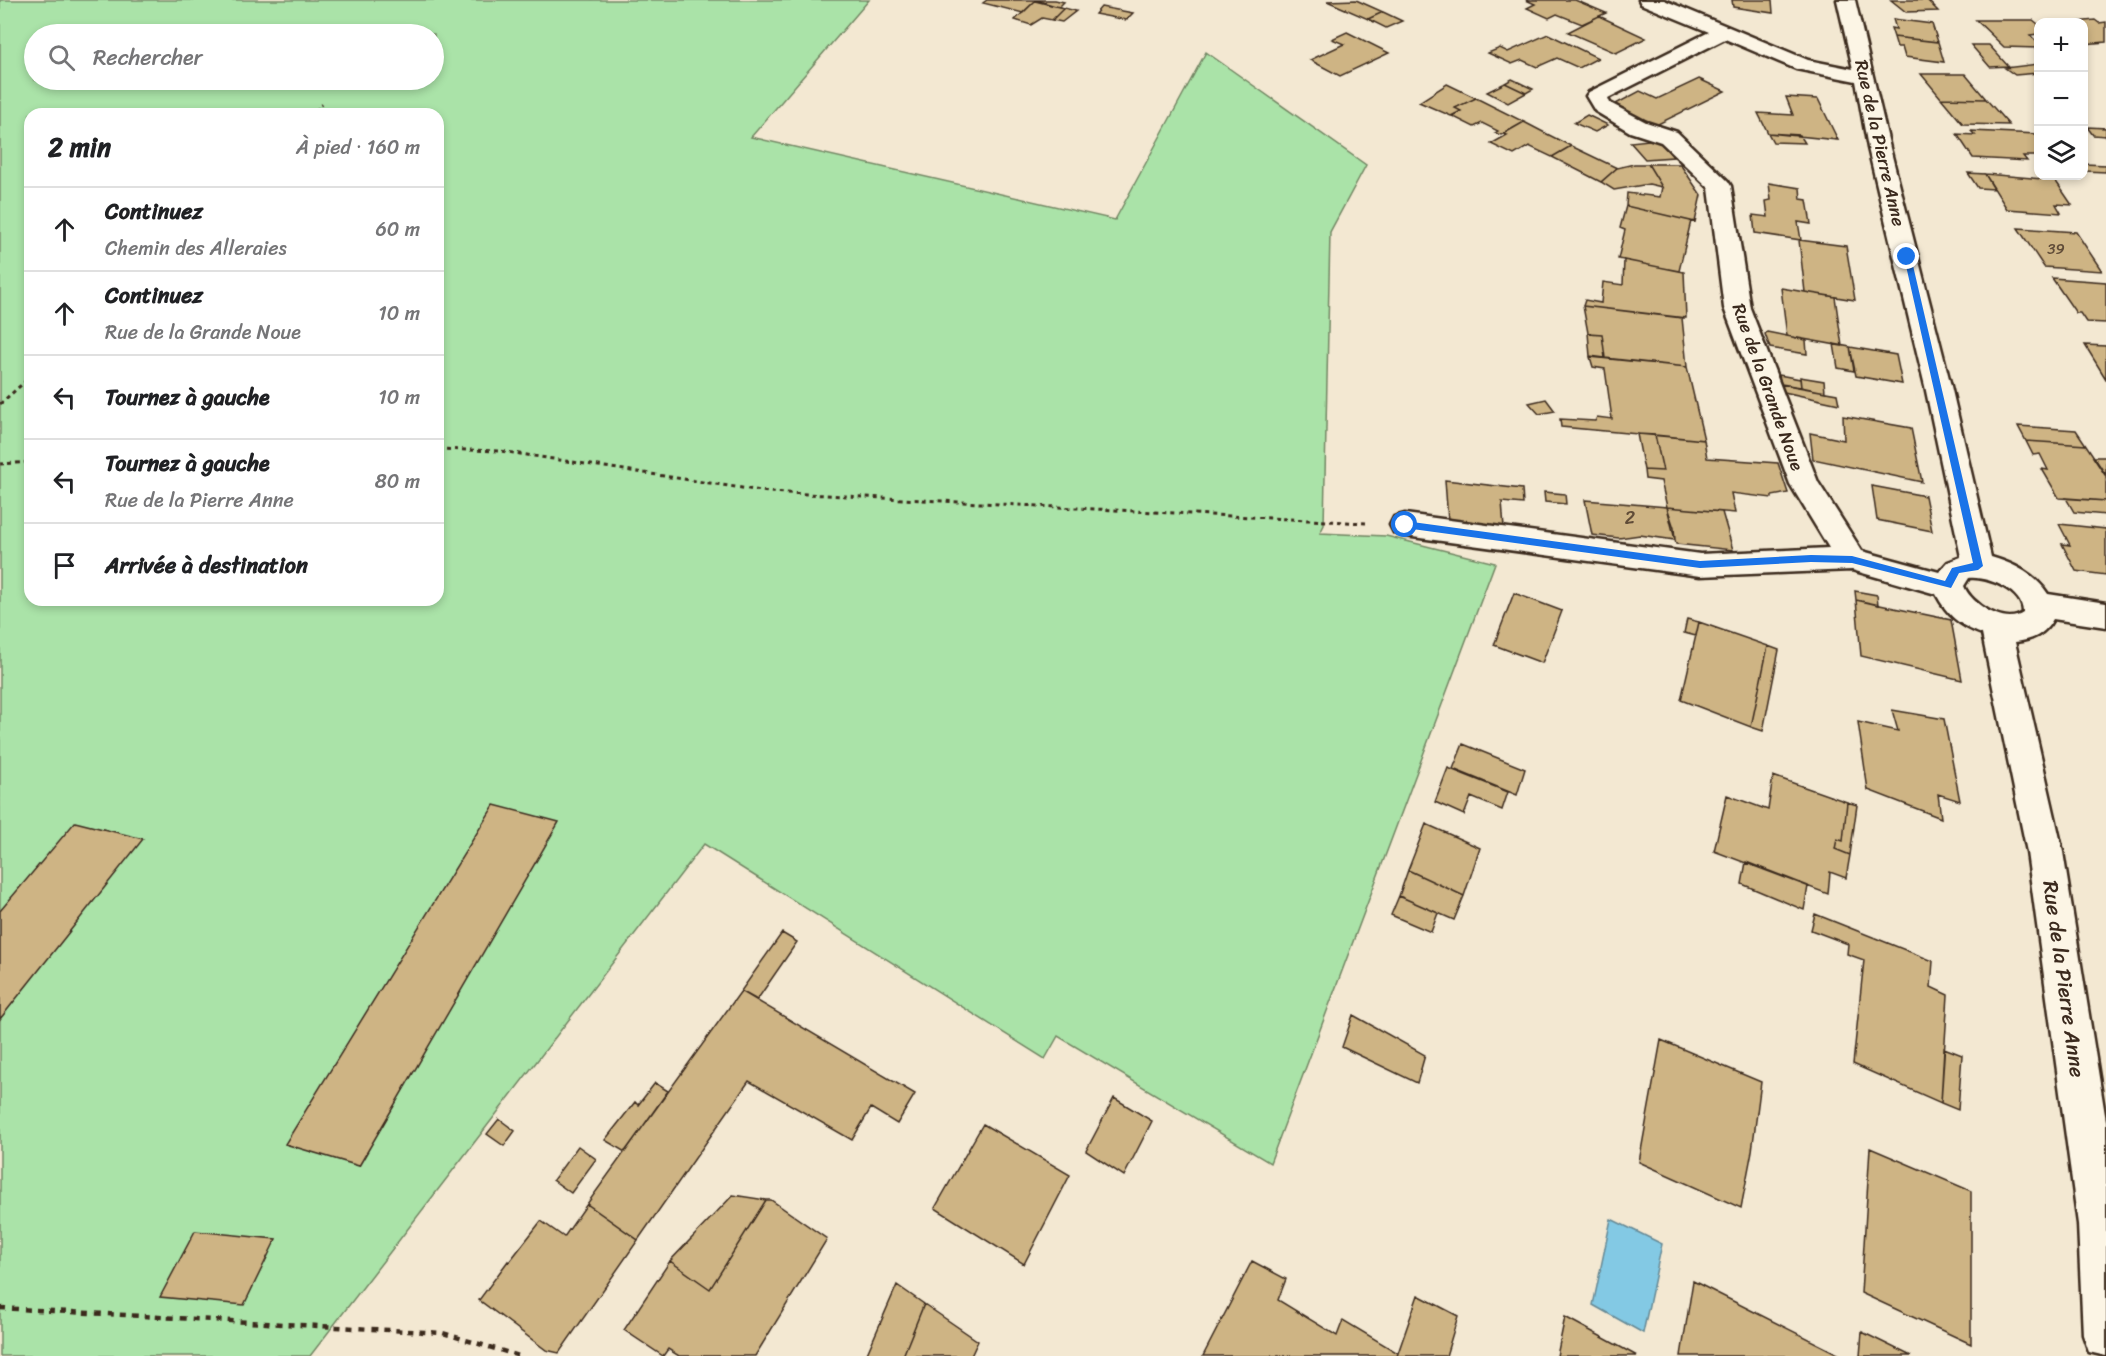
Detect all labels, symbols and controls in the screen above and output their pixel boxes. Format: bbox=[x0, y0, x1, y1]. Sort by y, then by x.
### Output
map controls bbox=[2034, 18, 2088, 180]
button: + bbox=[2034, 18, 2088, 72]
search box bbox=[24, 24, 444, 90]
text: Rechercher bbox=[93, 38, 203, 77]
icon: search bbox=[45, 41, 78, 74]
street label: Rue de la Pierre Anne bbox=[1845, 57, 1915, 229]
button: − bbox=[2034, 72, 2088, 126]
text: 2 min bbox=[48, 124, 111, 170]
button: layers bbox=[2034, 126, 2088, 180]
text: À pied · 160 m bbox=[296, 130, 420, 165]
text: Continuez bbox=[105, 192, 203, 231]
text: 60 m bbox=[375, 212, 420, 247]
icon: ahead bbox=[48, 213, 81, 246]
text: Chemin des Alleraies bbox=[105, 231, 287, 266]
house number: 39 bbox=[2047, 236, 2065, 262]
route end bbox=[1893, 243, 1919, 269]
text: Continuez bbox=[105, 276, 203, 315]
text: 10 m bbox=[378, 296, 420, 331]
icon: ahead bbox=[48, 297, 81, 330]
street label: Rue de la Grande Noue bbox=[1723, 299, 1813, 476]
text: Rue de la Grande Noue bbox=[105, 315, 301, 350]
text: Tournez à gauche bbox=[105, 378, 270, 417]
text: 10 m bbox=[378, 380, 420, 415]
icon: left bbox=[48, 381, 81, 414]
text: Tournez à gauche bbox=[105, 444, 270, 483]
text: 80 m bbox=[375, 464, 420, 499]
icon: left bbox=[48, 465, 81, 498]
text: Rue de la Pierre Anne bbox=[105, 483, 294, 518]
house number: 2 bbox=[1625, 502, 1635, 534]
route start bbox=[1391, 511, 1417, 537]
text: Arrivée à destination bbox=[105, 546, 308, 585]
icon: arrive bbox=[48, 549, 81, 582]
street label: Rue de la Pierre Anne bbox=[2031, 878, 2097, 1080]

